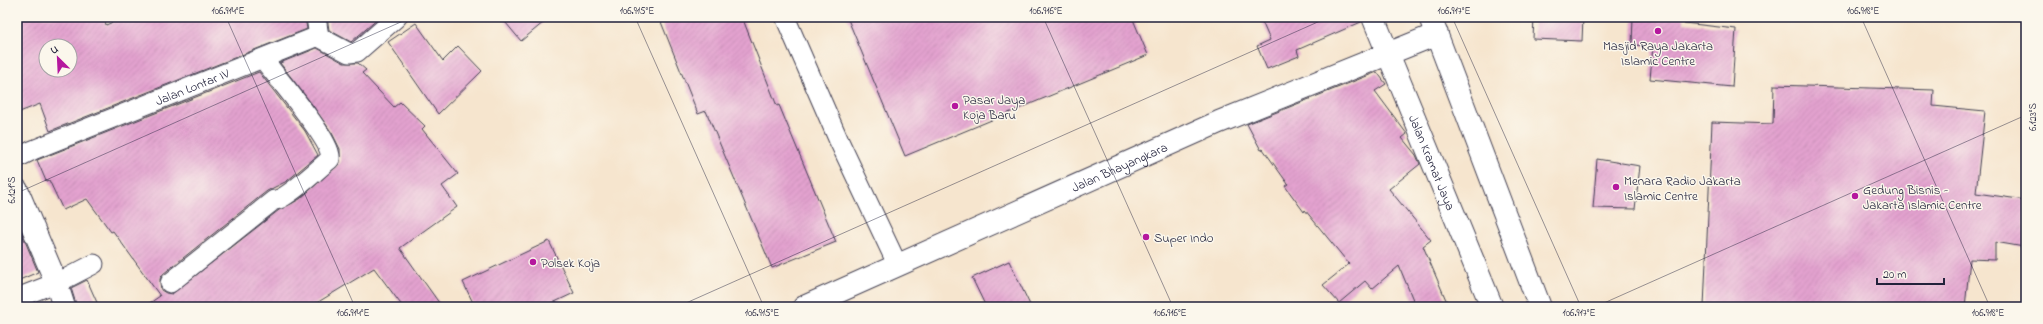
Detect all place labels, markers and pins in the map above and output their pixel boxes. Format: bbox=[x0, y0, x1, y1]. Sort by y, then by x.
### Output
marker: Masjid Raya Jakarta Islamic Centre bbox=[1653, 26, 1663, 36]
place label: Masjid Raya Jakarta Islamic Centre bbox=[1603, 37, 1713, 71]
place label: Pasar Jaya Koja Baru bbox=[963, 91, 1025, 125]
marker: Pasar Jaya Koja Baru bbox=[950, 101, 960, 111]
place label: Menara Radio Jakarta Islamic Centre bbox=[1624, 172, 1741, 206]
place label: Gedung Bisnis - Jakarta Islamic Centre bbox=[1863, 181, 1982, 215]
marker: Menara Radio Jakarta Islamic Centre bbox=[1611, 182, 1621, 192]
marker: Gedung Bisnis - Jakarta Islamic Centre bbox=[1850, 191, 1860, 201]
place label: Super Indo bbox=[1154, 229, 1214, 248]
marker: Super Indo bbox=[1141, 232, 1151, 242]
place label: Polsek Koja bbox=[541, 254, 600, 273]
marker: Polsek Koja bbox=[528, 257, 538, 267]

